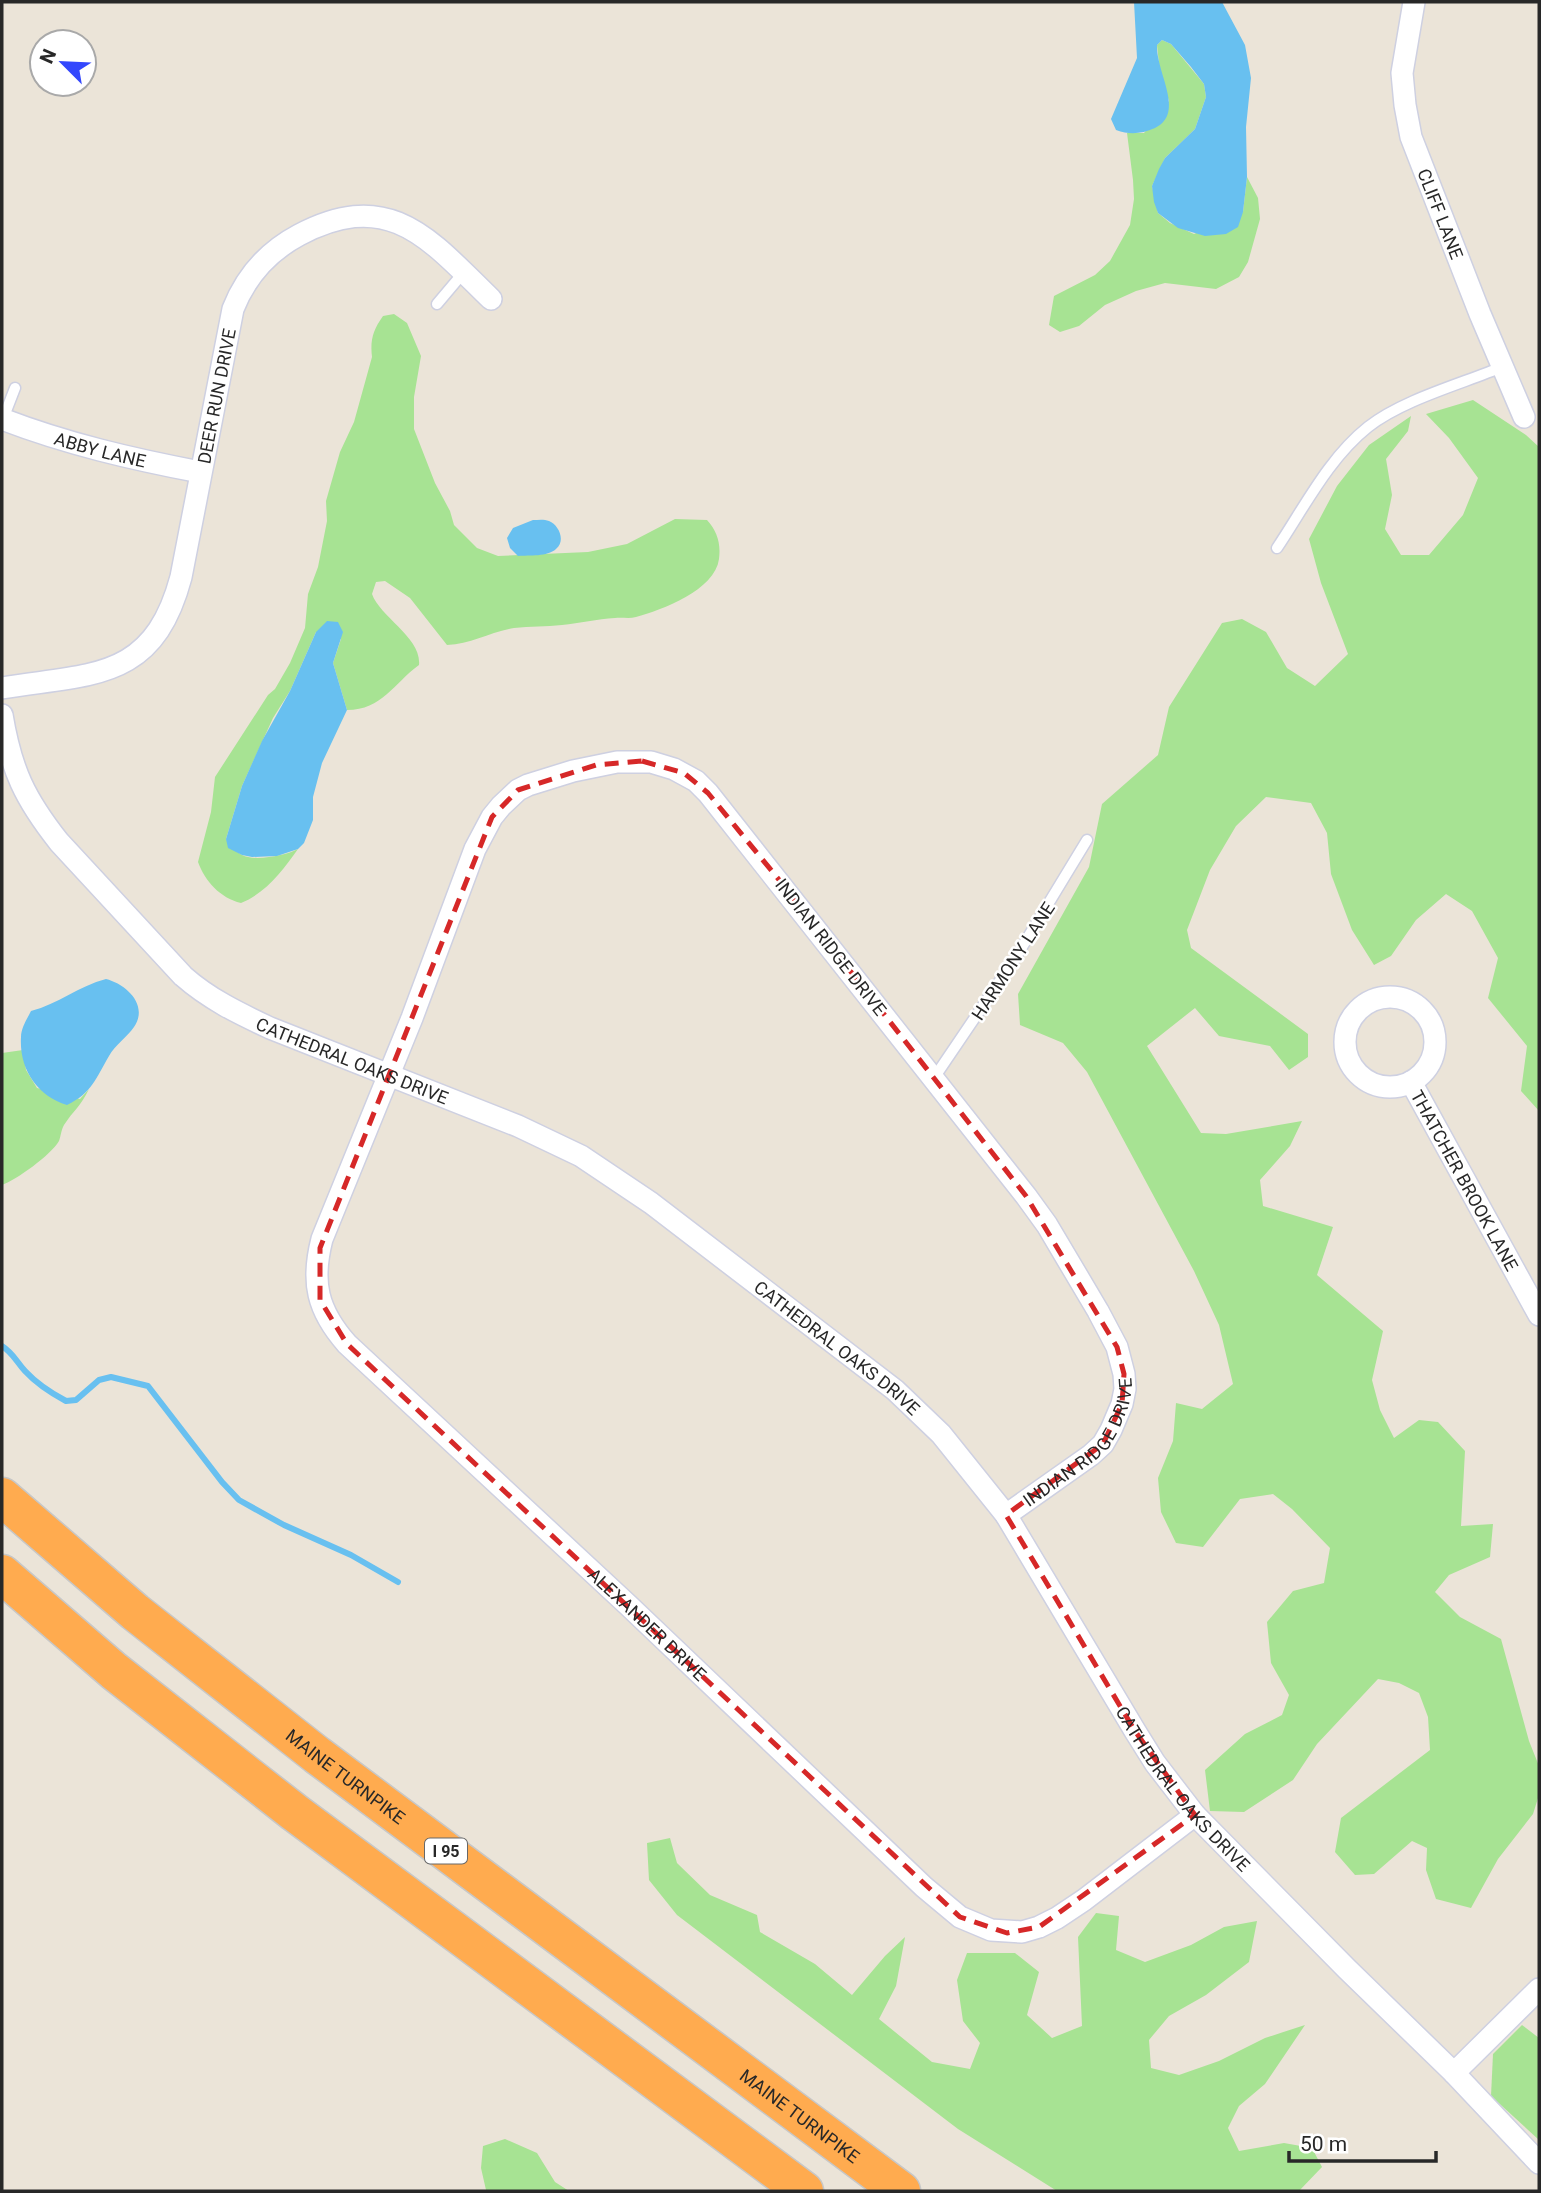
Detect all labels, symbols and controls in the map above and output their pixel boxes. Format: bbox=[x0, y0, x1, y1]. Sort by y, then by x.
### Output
north arrow bbox=[28, 28, 98, 98]
text: N bbox=[35, 45, 61, 67]
street label: CLIFF LANE bbox=[1414, 165, 1468, 262]
street label: DEER RUN DRIVE bbox=[193, 327, 240, 465]
street label: ABBY LANE bbox=[52, 427, 148, 471]
street label: INDIAN RIDGE DRIVE bbox=[771, 874, 891, 1020]
street label: HARMONY LANE bbox=[967, 898, 1059, 1024]
street label: CATHEDRAL OAKS DRIVE bbox=[253, 1013, 452, 1108]
street label: THATCHER BROOK LANE bbox=[1407, 1086, 1523, 1274]
street label: CATHEDRAL OAKS DRIVE bbox=[750, 1276, 925, 1419]
street label: INDIAN RIDGE DRIVE bbox=[1019, 1377, 1136, 1510]
street label: ALEXANDER DRIVE bbox=[584, 1563, 711, 1685]
street label: CATHEDRAL OAKS DRIVE bbox=[1112, 1702, 1255, 1875]
street label: MAINE TURNPIKE bbox=[282, 1724, 410, 1828]
road number: I 95 bbox=[425, 1839, 467, 1864]
street label: MAINE TURNPIKE bbox=[736, 2064, 864, 2167]
scale bar bbox=[1289, 2120, 1436, 2164]
text: 50 m bbox=[1300, 2132, 1347, 2156]

